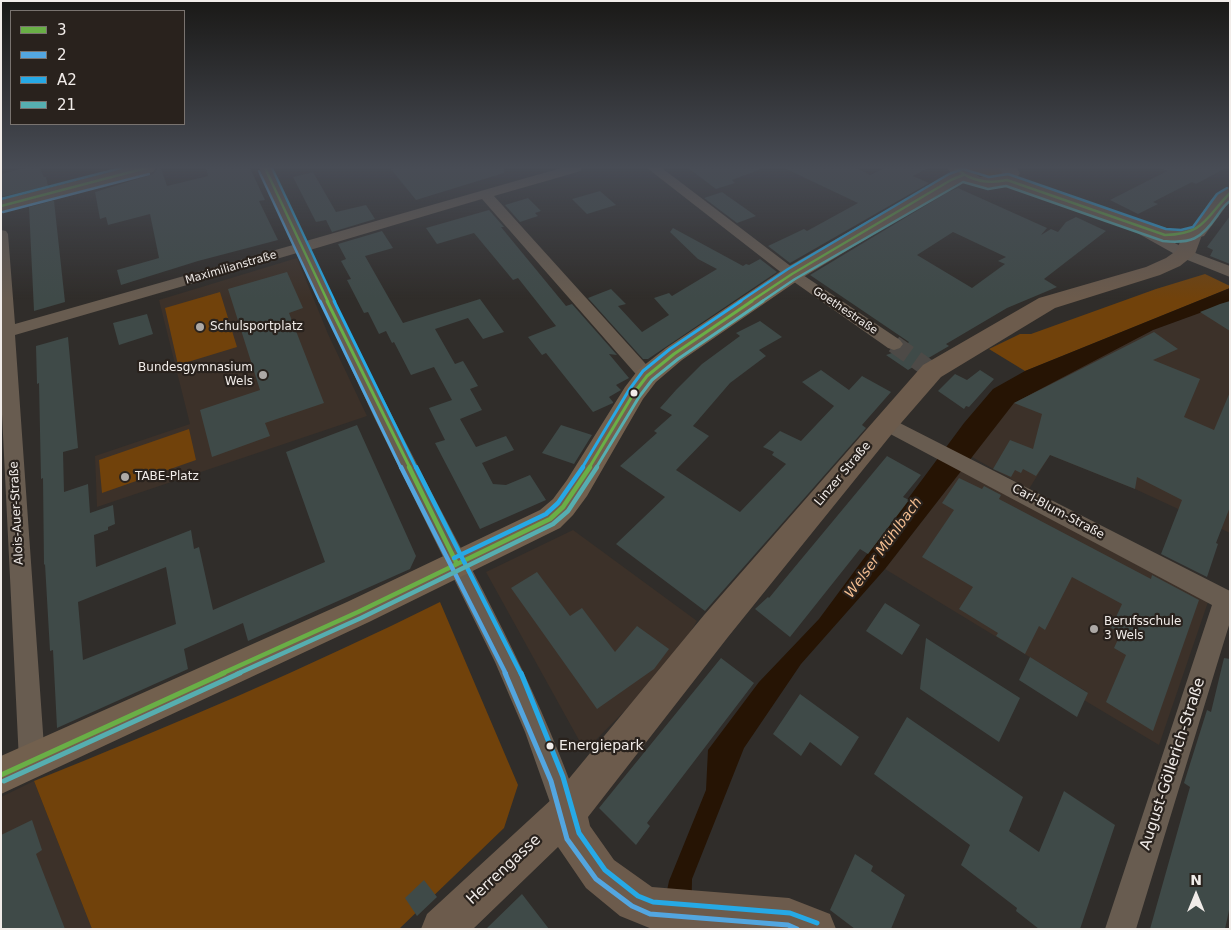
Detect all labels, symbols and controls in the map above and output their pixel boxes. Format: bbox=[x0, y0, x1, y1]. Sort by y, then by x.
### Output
legend bbox=[10, 10, 185, 125]
text: 3 bbox=[57, 21, 67, 39]
text: 2 bbox=[57, 46, 67, 64]
text: A2 bbox=[57, 71, 77, 89]
text: 21 bbox=[57, 96, 76, 114]
street label: Maximilianstraße bbox=[184, 249, 278, 287]
street label: Goethestraße bbox=[810, 285, 880, 337]
place label: Schulsportplatz bbox=[210, 320, 303, 334]
marker: Schulsportplatz bbox=[194, 321, 206, 333]
place label: Bundesgymnasium Wels bbox=[138, 361, 253, 389]
marker: Bundesgymnasium Wels bbox=[257, 369, 269, 381]
unlabelled marker bbox=[629, 388, 639, 398]
street label: Linzer Straße bbox=[812, 439, 874, 509]
street label: Alois-Auer-Straße bbox=[7, 461, 27, 565]
place label: TABE-Platz bbox=[135, 470, 199, 484]
marker: TABE-Platz bbox=[119, 471, 131, 483]
street label: Carl-Blum-Straße bbox=[1009, 482, 1107, 542]
water label: Welser Mühlbach bbox=[842, 494, 926, 602]
place label: Berufsschule 3 Wels bbox=[1104, 615, 1181, 643]
marker: Berufsschule 3 Wels bbox=[1088, 623, 1100, 635]
street label: August-Göllerich-Straße bbox=[1137, 676, 1209, 852]
place label: Energiepark bbox=[559, 738, 644, 754]
marker: Energiepark bbox=[545, 741, 555, 751]
street label: Herrengasse bbox=[463, 831, 545, 909]
north arrow bbox=[1171, 870, 1221, 920]
text: N bbox=[1190, 872, 1202, 888]

